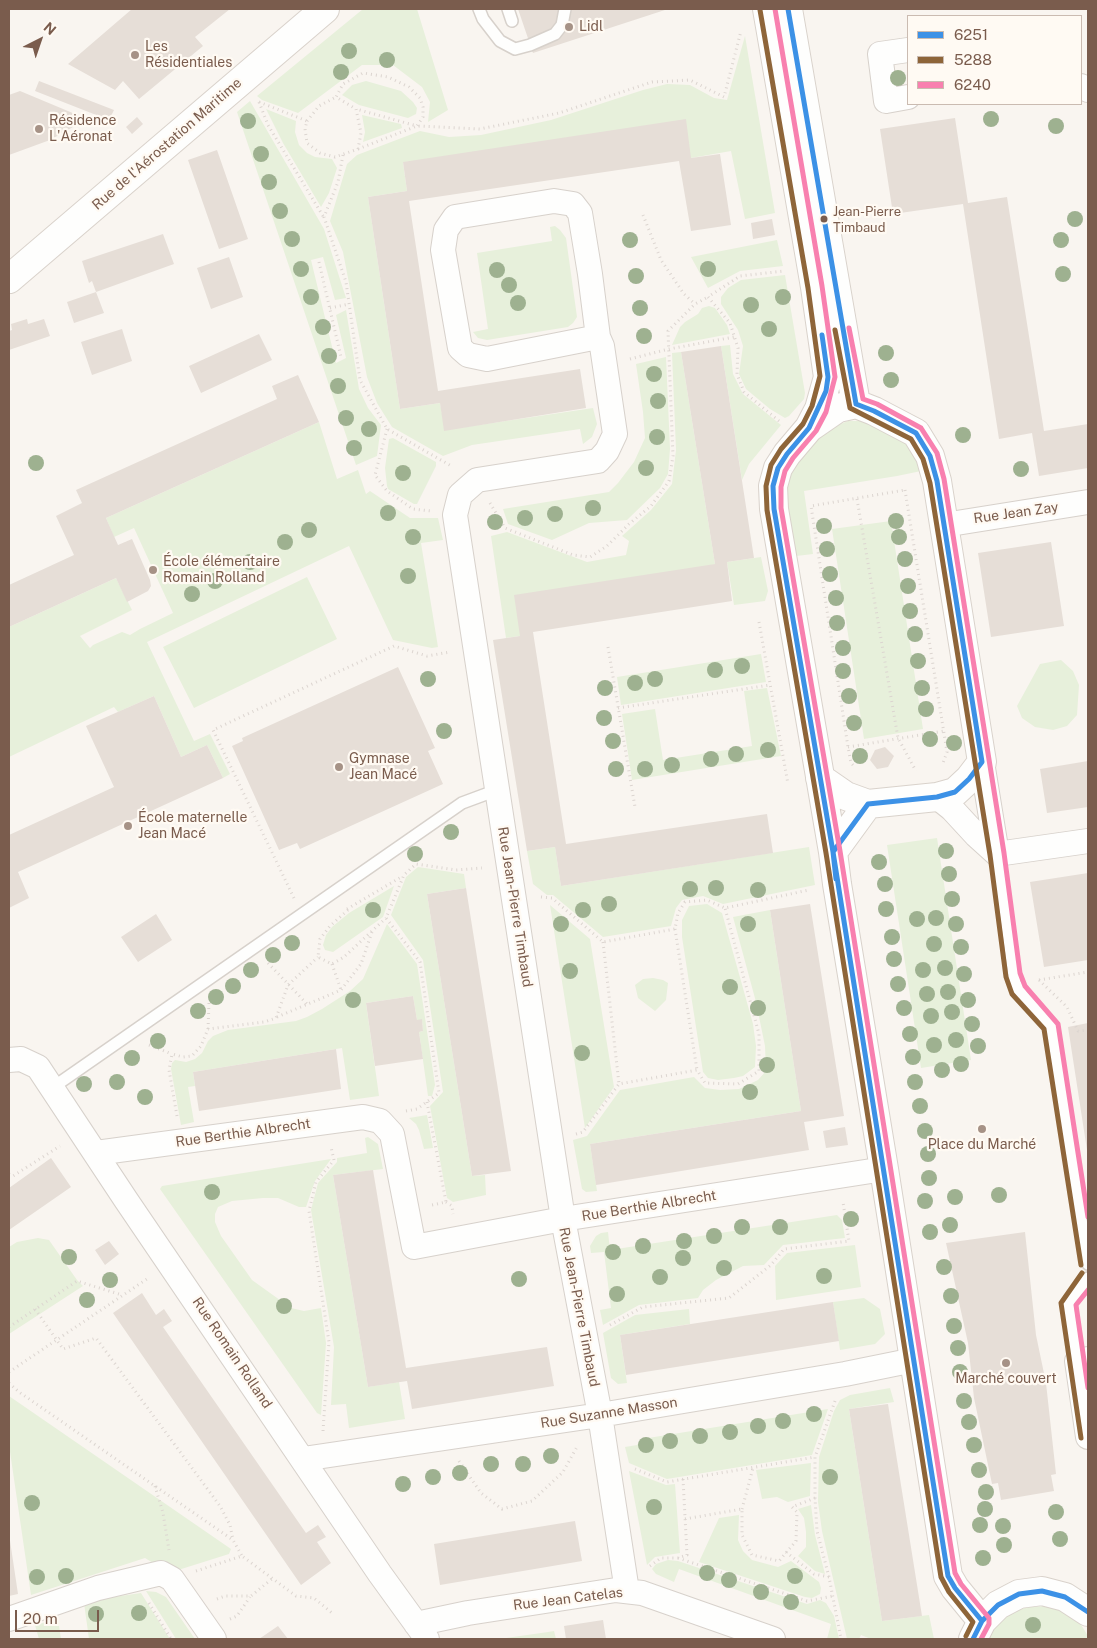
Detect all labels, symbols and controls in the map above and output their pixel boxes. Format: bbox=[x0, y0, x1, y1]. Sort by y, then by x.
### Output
north arrow bbox=[15, 15, 65, 65]
legend bbox=[907, 15, 1082, 105]
text: N bbox=[40, 19, 59, 38]
place label: Lidl bbox=[579, 19, 603, 35]
marker: Lidl bbox=[563, 21, 575, 33]
text: 6251 bbox=[954, 26, 988, 43]
place label: Les Résidentiales bbox=[145, 39, 232, 72]
marker: Les Résidentiales bbox=[129, 49, 141, 61]
text: 5288 bbox=[954, 51, 992, 68]
street label: Rue de l'Aérostation Maritime bbox=[89, 74, 245, 214]
text: 6240 bbox=[954, 76, 991, 93]
place label: Résidence L'Aéronat bbox=[49, 113, 117, 146]
marker: Résidence L'Aéronat bbox=[33, 123, 45, 135]
place label: Jean-Pierre Timbaud bbox=[833, 204, 901, 235]
marker: Jean-Pierre Timbaud bbox=[819, 214, 829, 224]
street label: Rue Jean Zay bbox=[973, 499, 1059, 527]
place label: École élémentaire Romain Rolland bbox=[163, 554, 280, 586]
marker: École élémentaire Romain Rolland bbox=[147, 564, 159, 576]
place label: Gymnase Jean Macé bbox=[349, 751, 417, 784]
marker: Gymnase Jean Macé bbox=[333, 761, 345, 773]
place label: École maternelle Jean Macé bbox=[138, 810, 247, 842]
marker: École maternelle Jean Macé bbox=[122, 820, 134, 832]
street label: Rue Jean-Pierre Timbaud bbox=[494, 826, 536, 988]
street label: Rue Berthie Albrecht bbox=[174, 1115, 312, 1151]
marker: Place du Marché bbox=[976, 1123, 988, 1135]
place label: Place du Marché bbox=[928, 1137, 1036, 1153]
street label: Rue Berthie Albrecht bbox=[580, 1187, 718, 1225]
street label: Rue Jean-Pierre Timbaud bbox=[555, 1226, 603, 1388]
street label: Rue Romain Rolland bbox=[189, 1294, 275, 1412]
marker: Marché couvert bbox=[1000, 1357, 1012, 1369]
place label: Marché couvert bbox=[955, 1371, 1057, 1387]
street label: Rue Suzanne Masson bbox=[539, 1394, 679, 1432]
street label: Rue Jean Catelas bbox=[512, 1584, 624, 1614]
scale bar bbox=[18, 1600, 101, 1632]
text: 20 m bbox=[23, 1610, 58, 1627]

